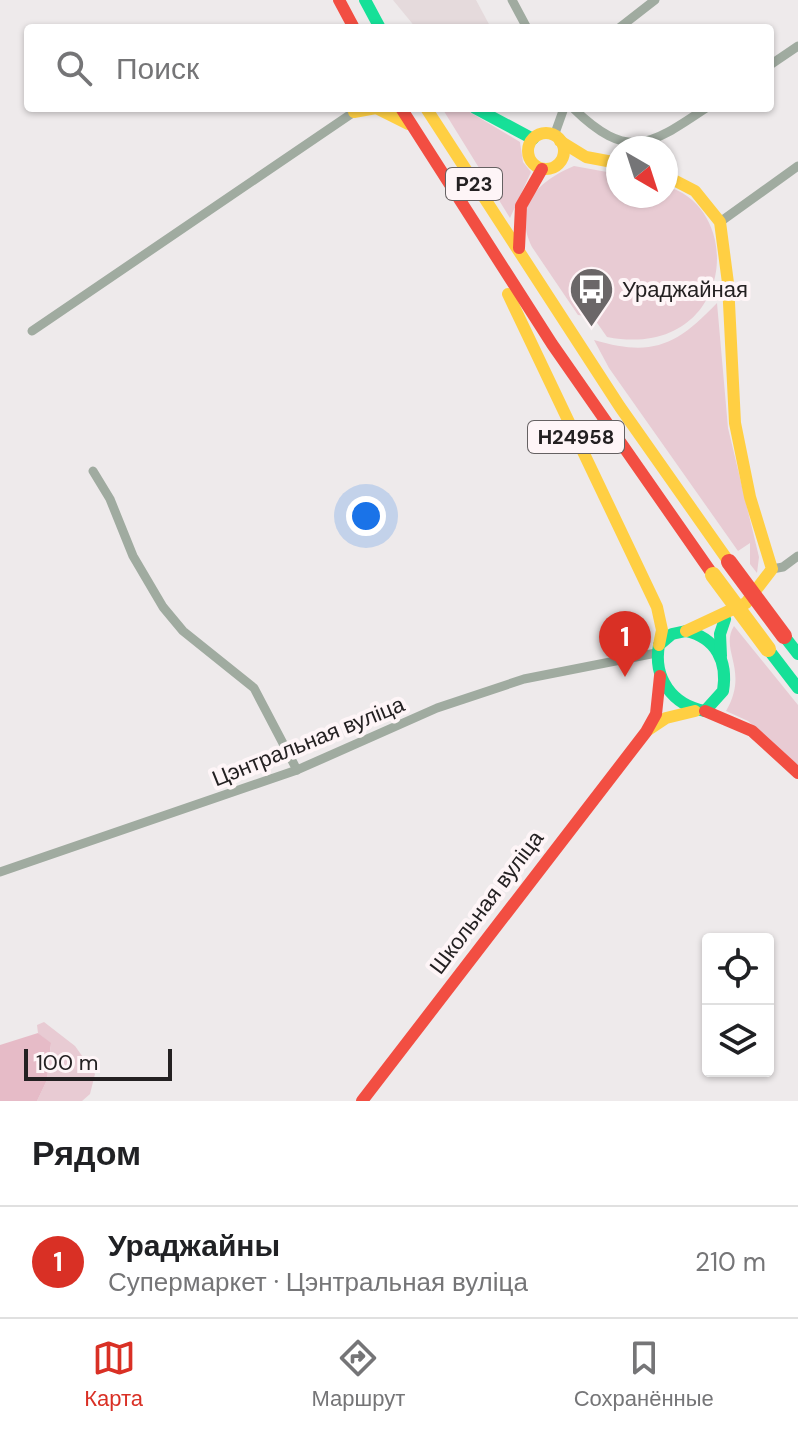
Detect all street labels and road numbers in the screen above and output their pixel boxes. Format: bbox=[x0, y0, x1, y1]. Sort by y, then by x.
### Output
road number: Р23 bbox=[446, 168, 502, 200]
road number: Н24958 bbox=[528, 421, 624, 453]
street label: Цэнтральная вуліца bbox=[208, 689, 409, 793]
street label: Школьная вуліца bbox=[423, 824, 550, 980]

